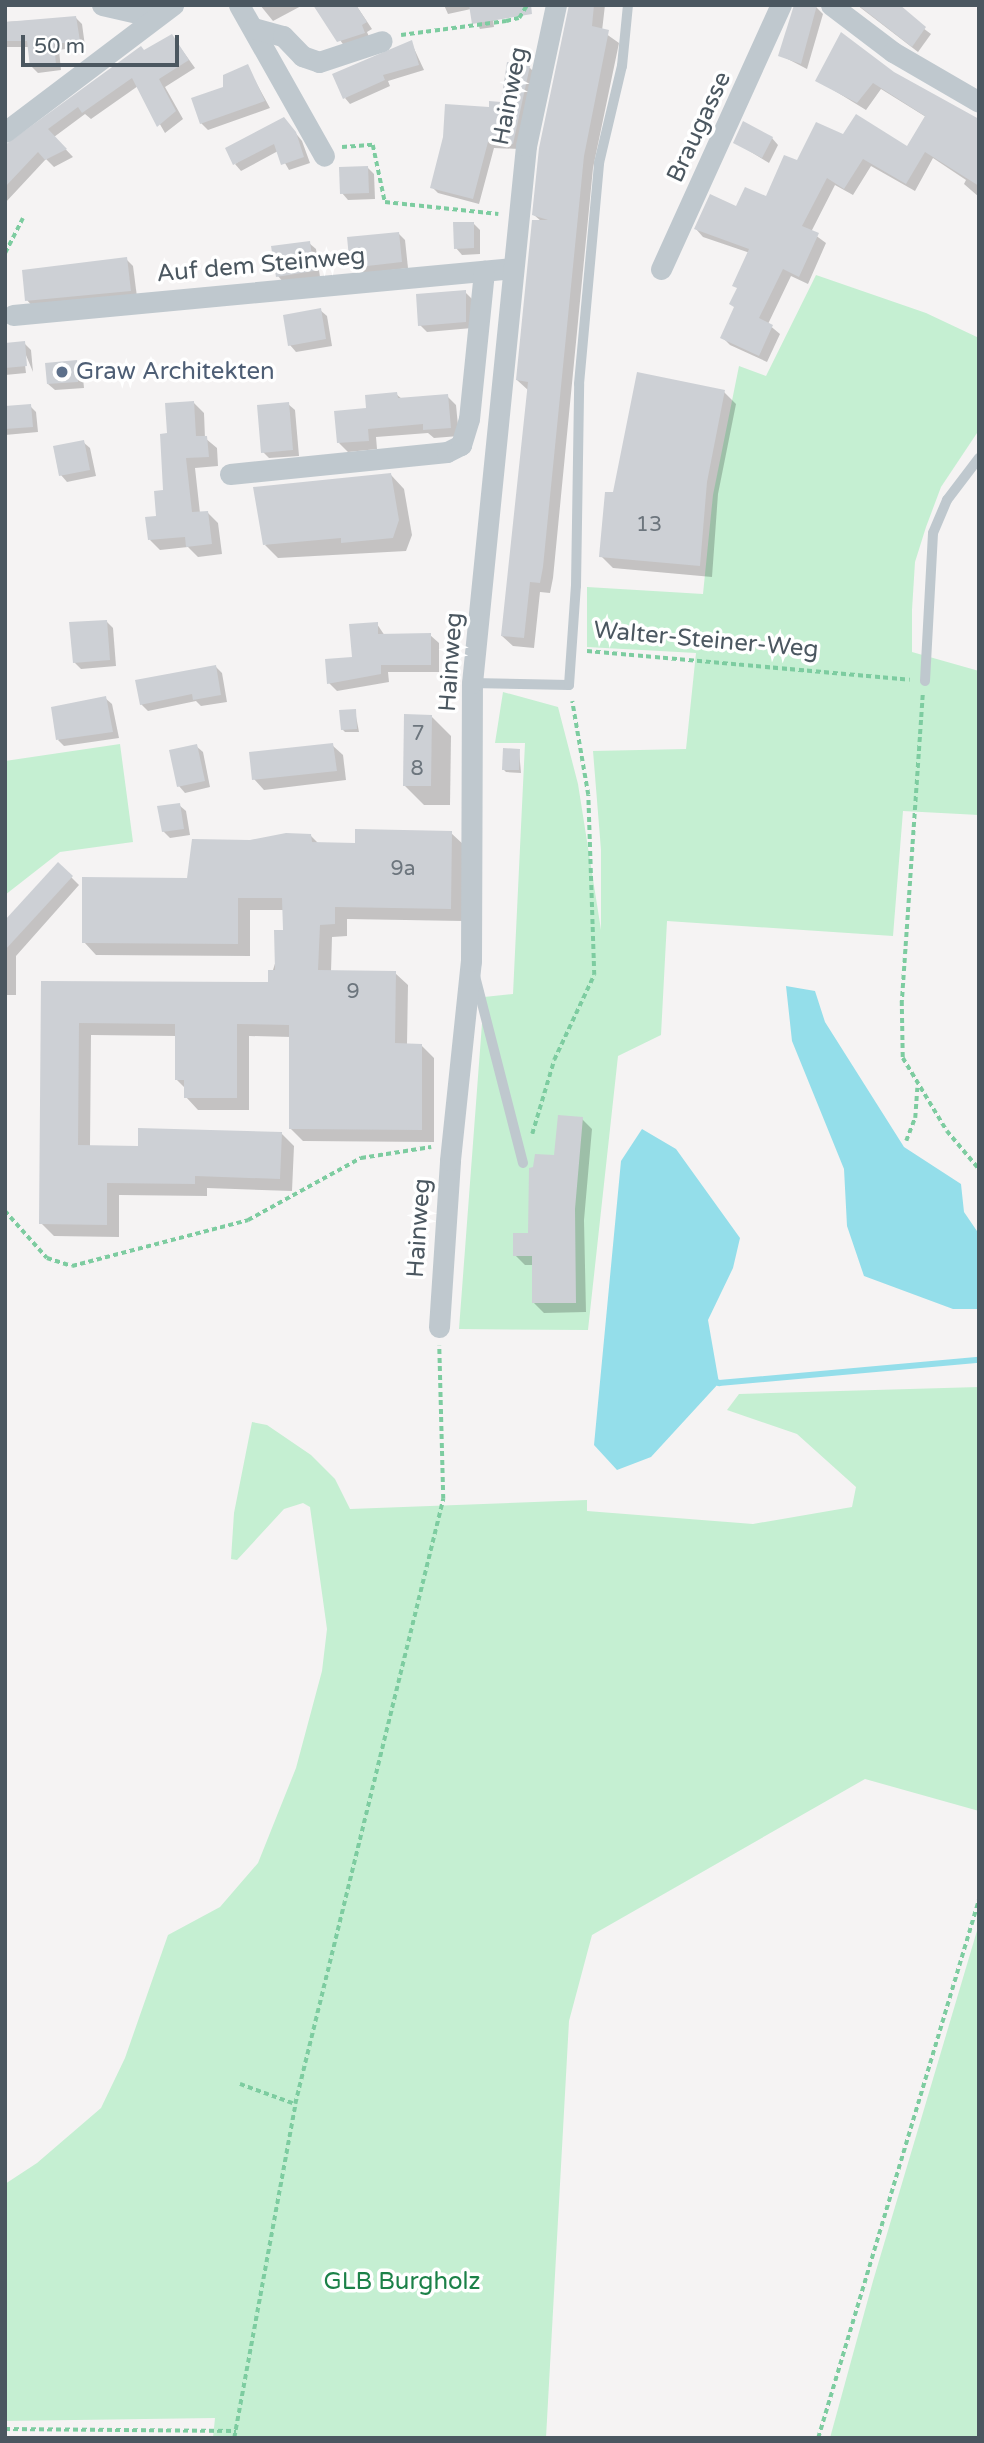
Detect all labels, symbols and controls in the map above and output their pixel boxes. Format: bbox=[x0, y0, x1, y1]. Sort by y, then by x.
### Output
scale bar bbox=[24, 21, 182, 65]
text: 50 m bbox=[34, 34, 85, 59]
street label: Hainweg bbox=[486, 44, 534, 148]
street label: Braugasse bbox=[661, 67, 737, 187]
street label: Auf dem Steinweg bbox=[155, 242, 367, 288]
place label: Graw Architekten bbox=[76, 358, 275, 386]
marker: Graw Architekten bbox=[54, 364, 70, 380]
house number: 13 bbox=[636, 512, 662, 538]
street label: Hainweg bbox=[433, 611, 469, 713]
street label: Walter-Steiner-Weg bbox=[592, 616, 820, 664]
house number: 7 bbox=[411, 721, 425, 747]
house number: 8 bbox=[410, 756, 424, 782]
house number: 9a bbox=[391, 856, 415, 882]
house number: 9 bbox=[346, 979, 360, 1005]
street label: Hainweg bbox=[401, 1177, 437, 1279]
park label: GLB Burgholz bbox=[323, 2268, 481, 2296]

